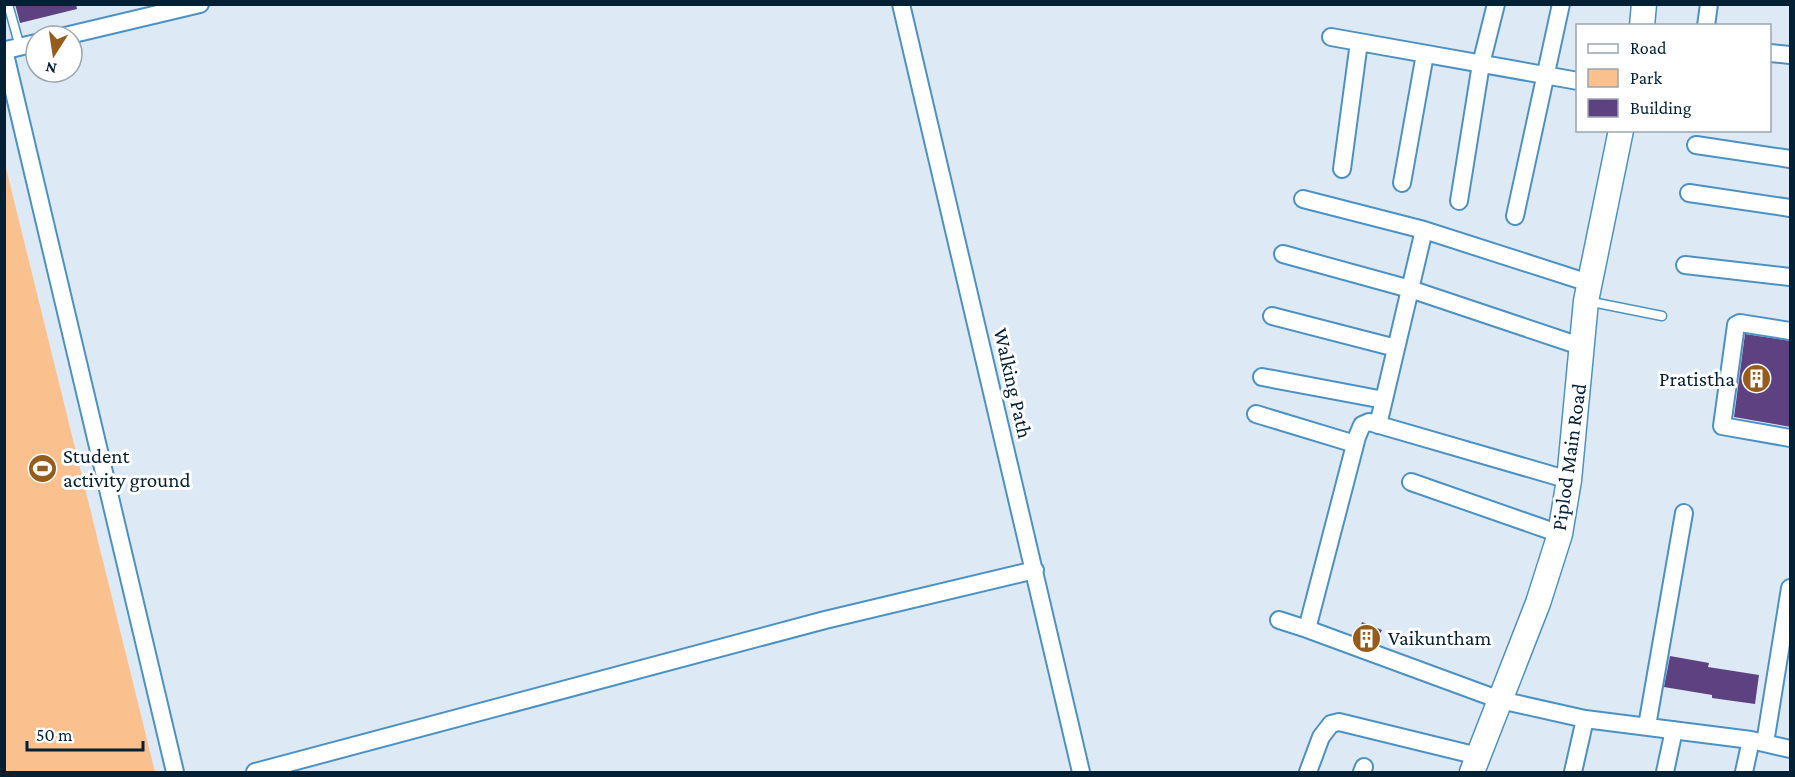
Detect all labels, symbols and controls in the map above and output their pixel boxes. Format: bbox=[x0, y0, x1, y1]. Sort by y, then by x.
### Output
north arrow bbox=[24, 24, 84, 84]
legend bbox=[1576, 24, 1771, 132]
text: Road bbox=[1630, 38, 1667, 58]
text: N bbox=[44, 59, 58, 78]
text: Park bbox=[1630, 68, 1662, 88]
text: Building bbox=[1630, 98, 1692, 118]
street label: Walking Path bbox=[989, 325, 1037, 441]
building icon: Pratistha bbox=[1740, 363, 1772, 395]
place label: Pratistha bbox=[1659, 367, 1735, 391]
street label: Piplod Main Road bbox=[1547, 382, 1591, 532]
place label: Student activity ground bbox=[63, 444, 191, 492]
sports icon: Student activity ground bbox=[26, 452, 58, 484]
building icon: Vaikuntham bbox=[1351, 622, 1383, 654]
place label: Vaikuntham bbox=[1388, 626, 1492, 650]
scale bar bbox=[27, 714, 142, 752]
text: 50 m bbox=[36, 725, 73, 745]

